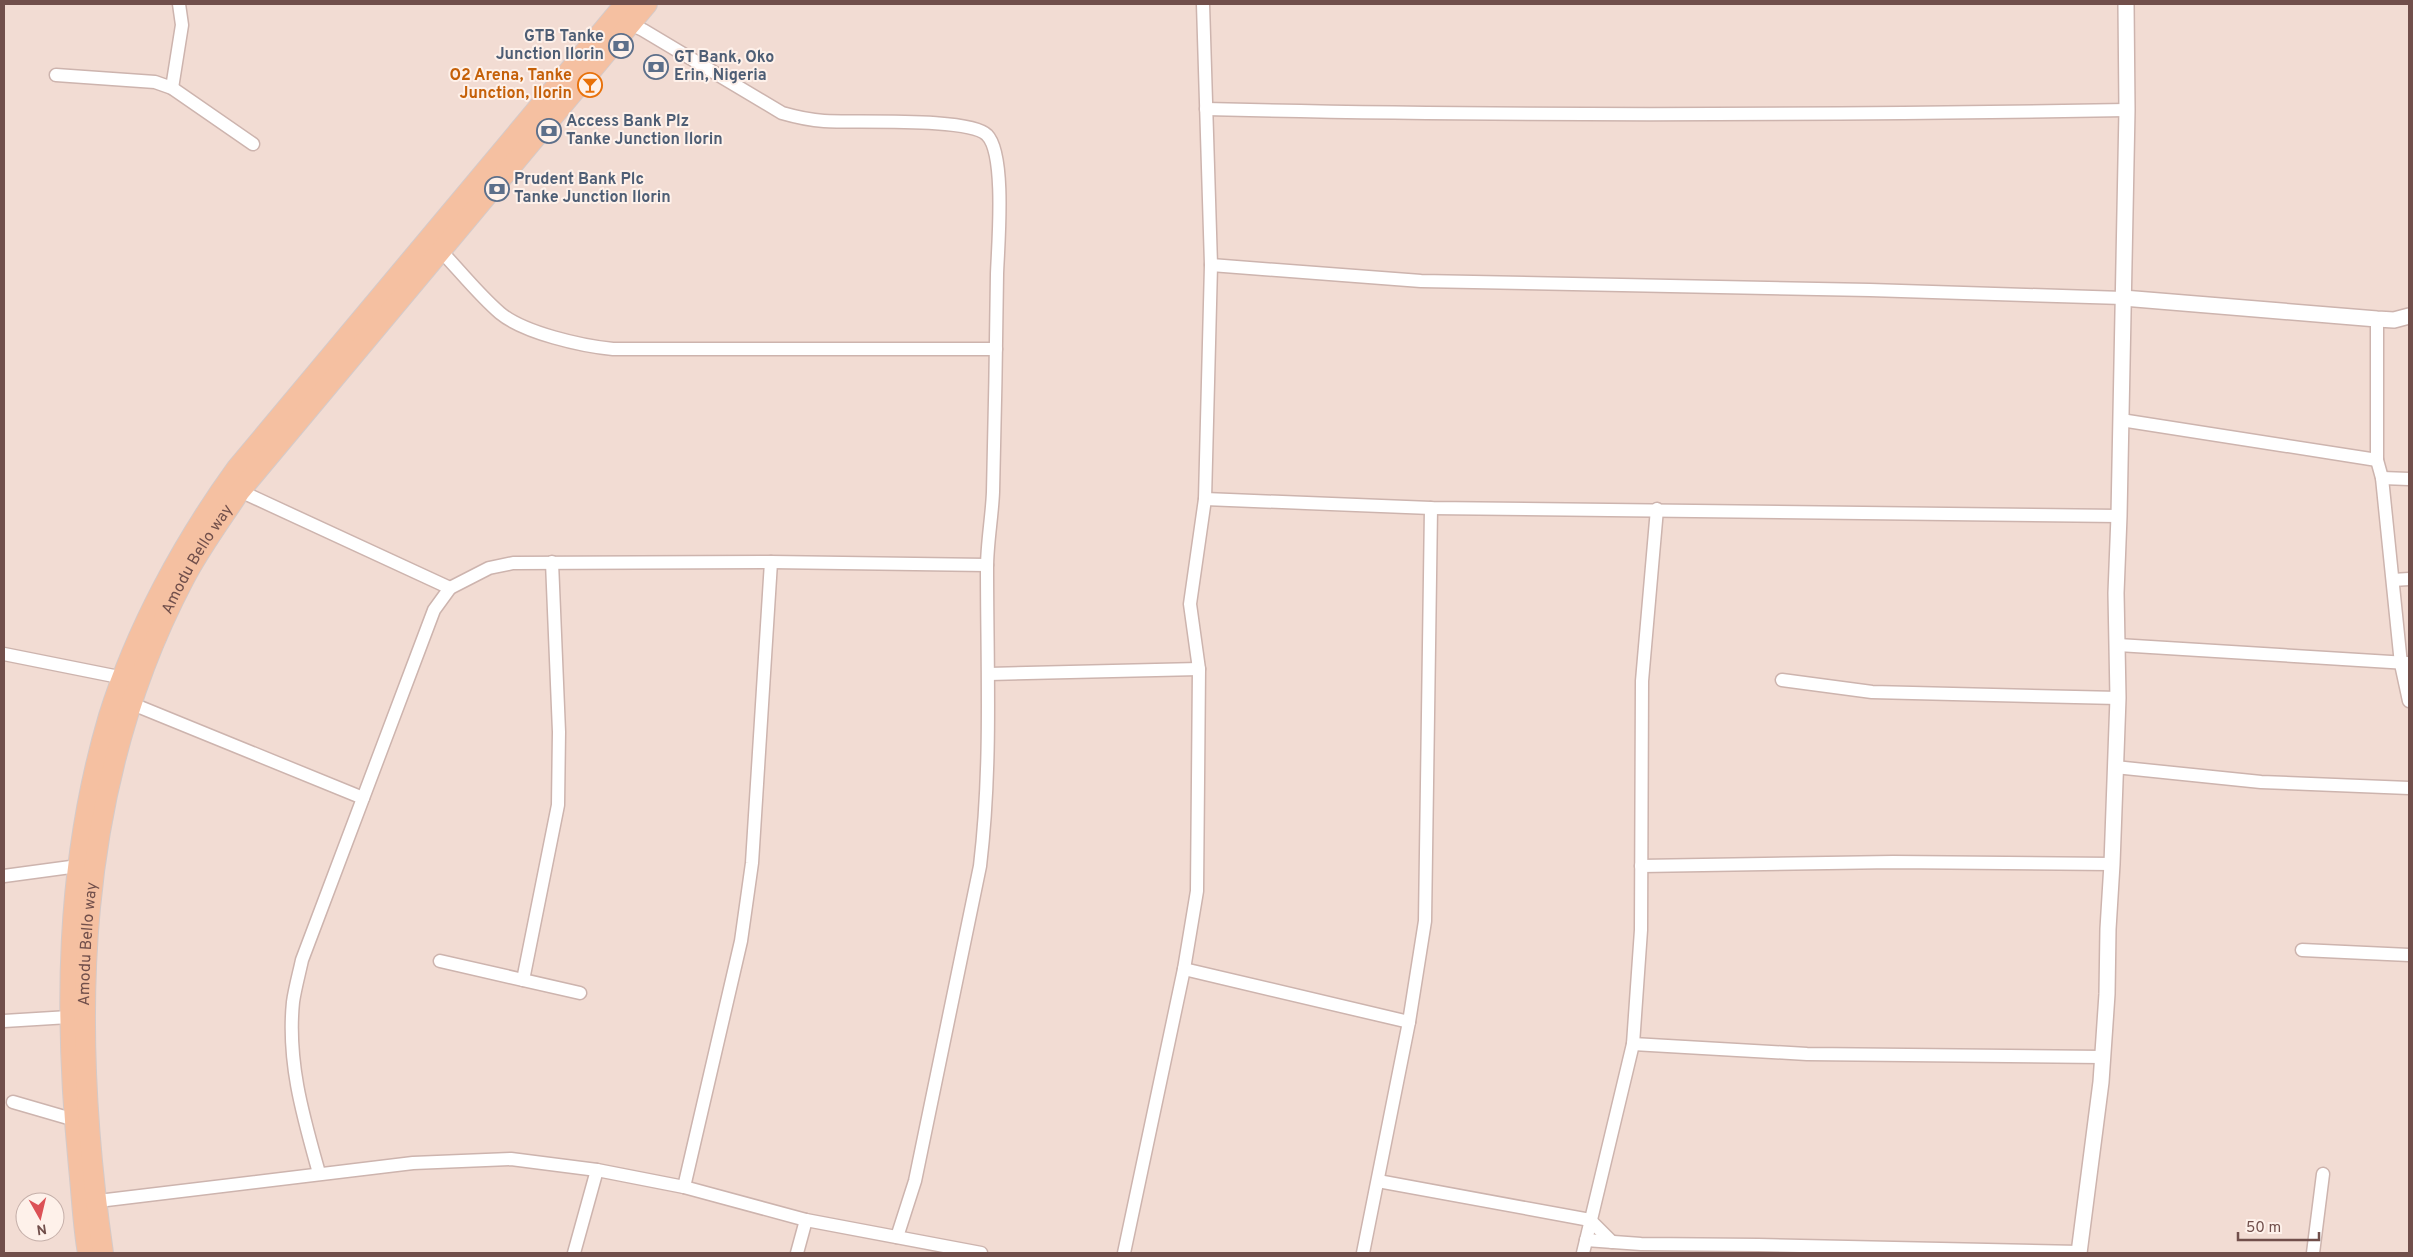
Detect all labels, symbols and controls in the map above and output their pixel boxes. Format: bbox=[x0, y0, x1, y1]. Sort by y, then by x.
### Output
place label: GTB Tanke Junction Ilorin bbox=[496, 27, 604, 65]
bank icon: GTB Tanke Junction Ilorin bbox=[608, 33, 634, 59]
place label: GT Bank, Oko Erin, Nigeria bbox=[674, 48, 774, 86]
bank icon: GT Bank, Oko Erin, Nigeria bbox=[643, 54, 669, 80]
place label: O2 Arena, Tanke Junction, Ilorin bbox=[449, 66, 572, 104]
bar icon: O2 Arena, Tanke Junction, Ilorin bbox=[577, 72, 603, 98]
place label: Access Bank Plz Tanke Junction Ilorin bbox=[566, 112, 723, 150]
bank icon: Access Bank Plz Tanke Junction Ilorin bbox=[536, 118, 562, 144]
place label: Prudent Bank Plc Tanke Junction Ilorin bbox=[514, 170, 671, 208]
bank icon: Prudent Bank Plc Tanke Junction Ilorin bbox=[484, 176, 510, 202]
street label: Amodu Bello way bbox=[158, 501, 238, 618]
street label: Amodu Bello way bbox=[75, 881, 103, 1006]
north arrow bbox=[15, 1192, 65, 1242]
scale bar bbox=[2238, 1210, 2319, 1242]
text: N bbox=[35, 1219, 48, 1238]
text: 50 m bbox=[2246, 1219, 2281, 1238]

